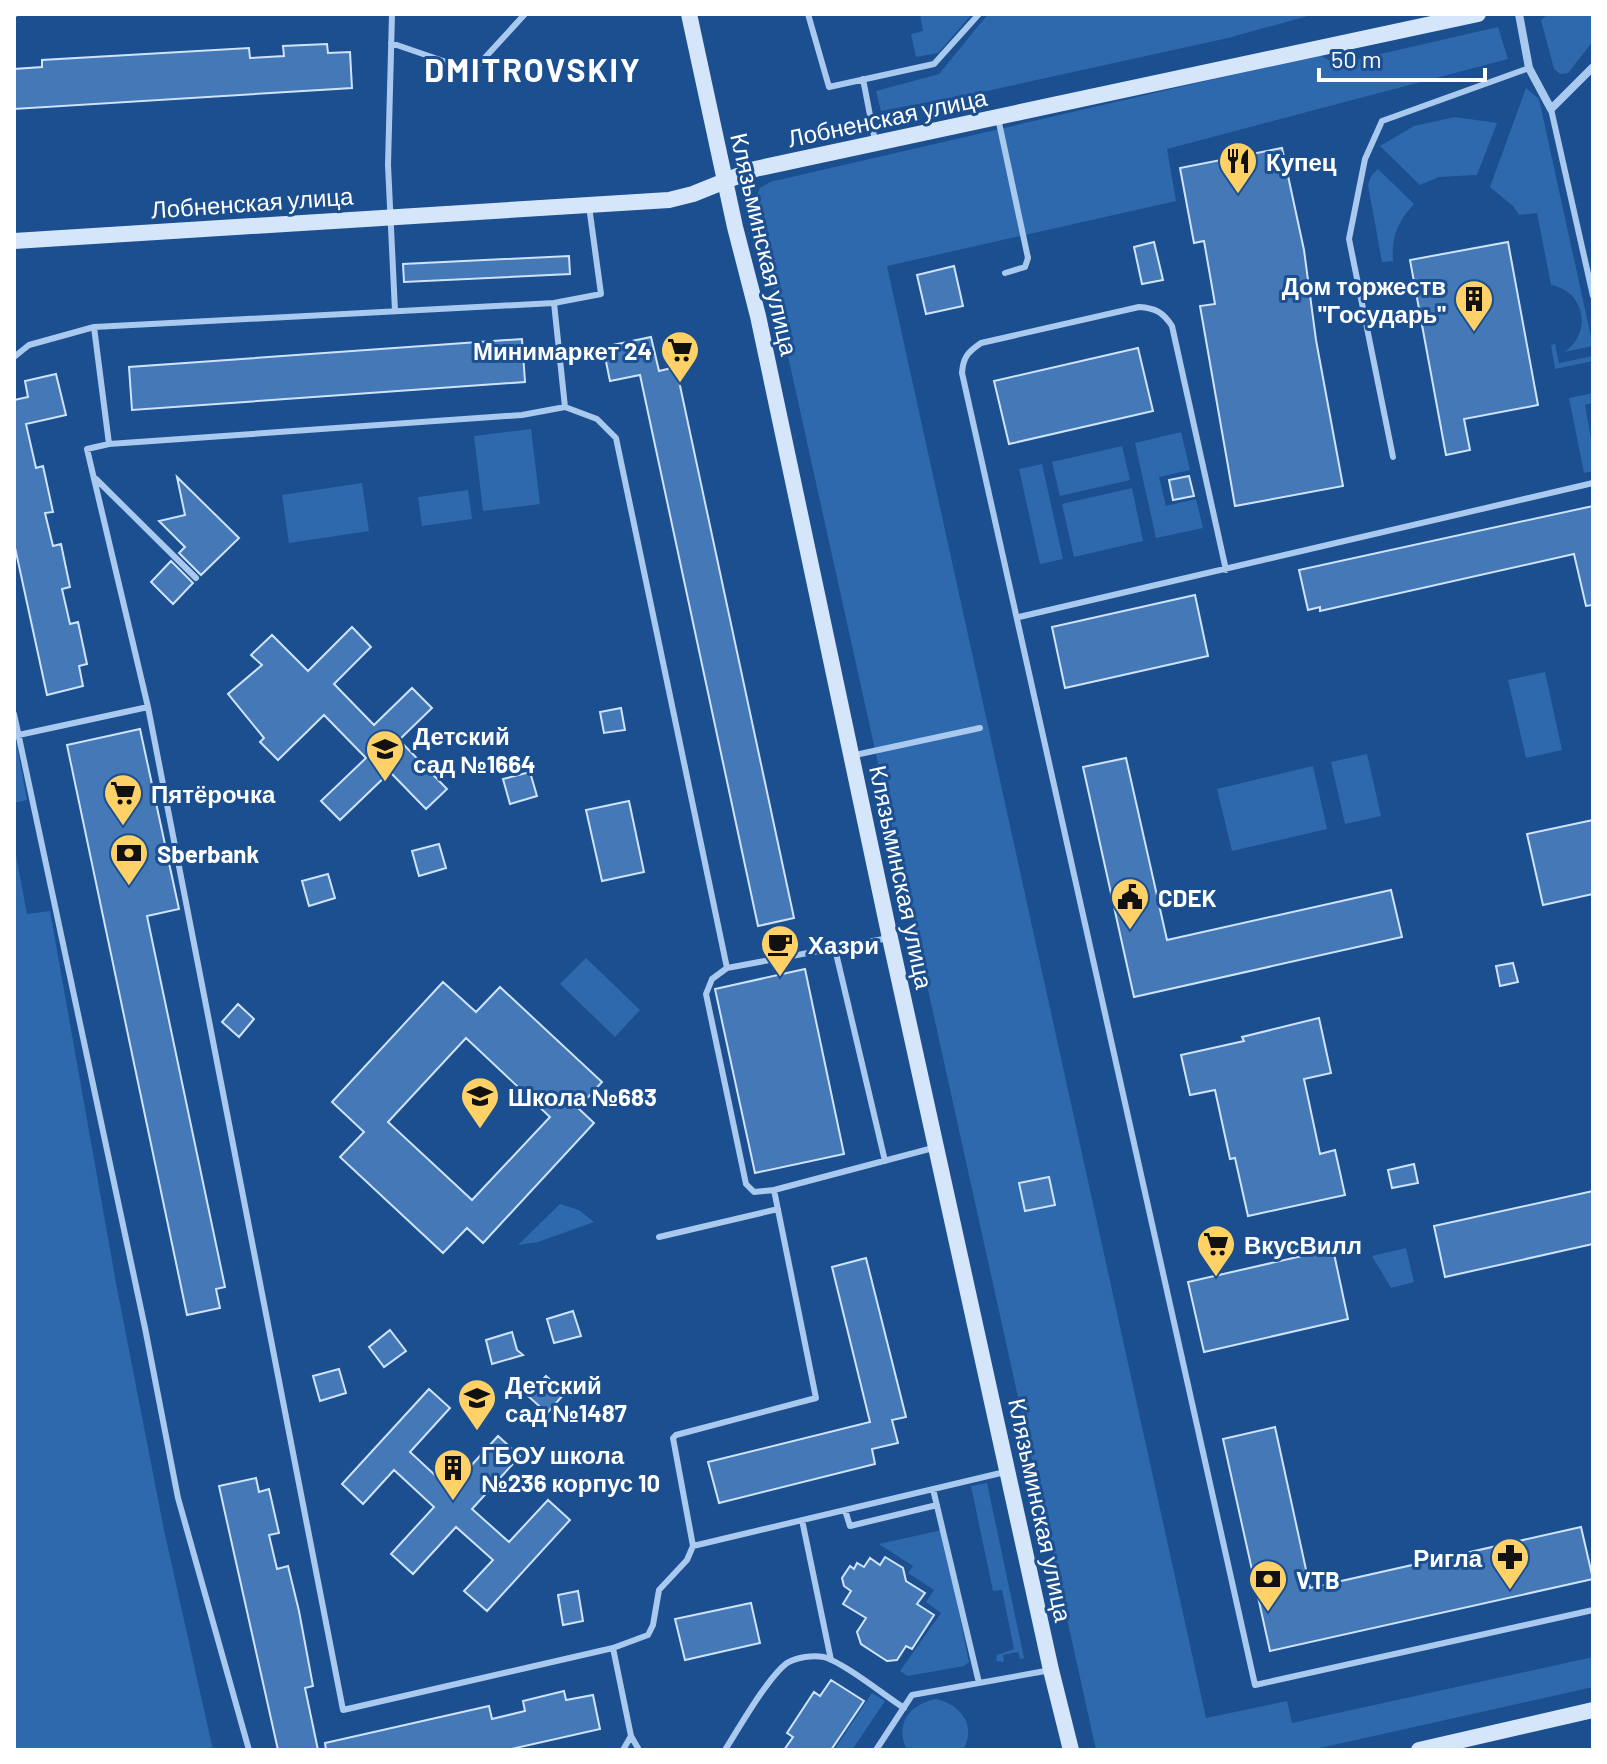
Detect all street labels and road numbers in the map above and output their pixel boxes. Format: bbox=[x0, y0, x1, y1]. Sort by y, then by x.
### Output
street label: Лобненская улица bbox=[785, 82, 990, 152]
street label: Клязьминская улица bbox=[725, 130, 805, 359]
street label: Лобненская улица bbox=[150, 180, 355, 224]
street label: Клязьминская улица bbox=[864, 763, 940, 992]
street label: Клязьминская улица bbox=[1003, 1396, 1079, 1625]

